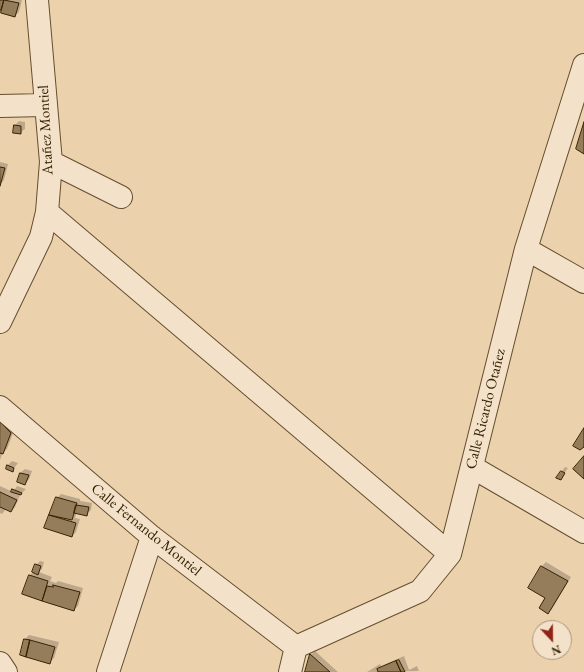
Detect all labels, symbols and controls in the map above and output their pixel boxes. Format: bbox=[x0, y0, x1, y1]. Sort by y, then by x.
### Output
street label: Atañez Montiel bbox=[35, 85, 57, 175]
street label: Calle Ricardo Otañez bbox=[462, 347, 510, 471]
street label: Calle Fernando Montiel bbox=[87, 480, 205, 580]
north arrow bbox=[532, 620, 572, 660]
text: N bbox=[549, 642, 563, 658]

